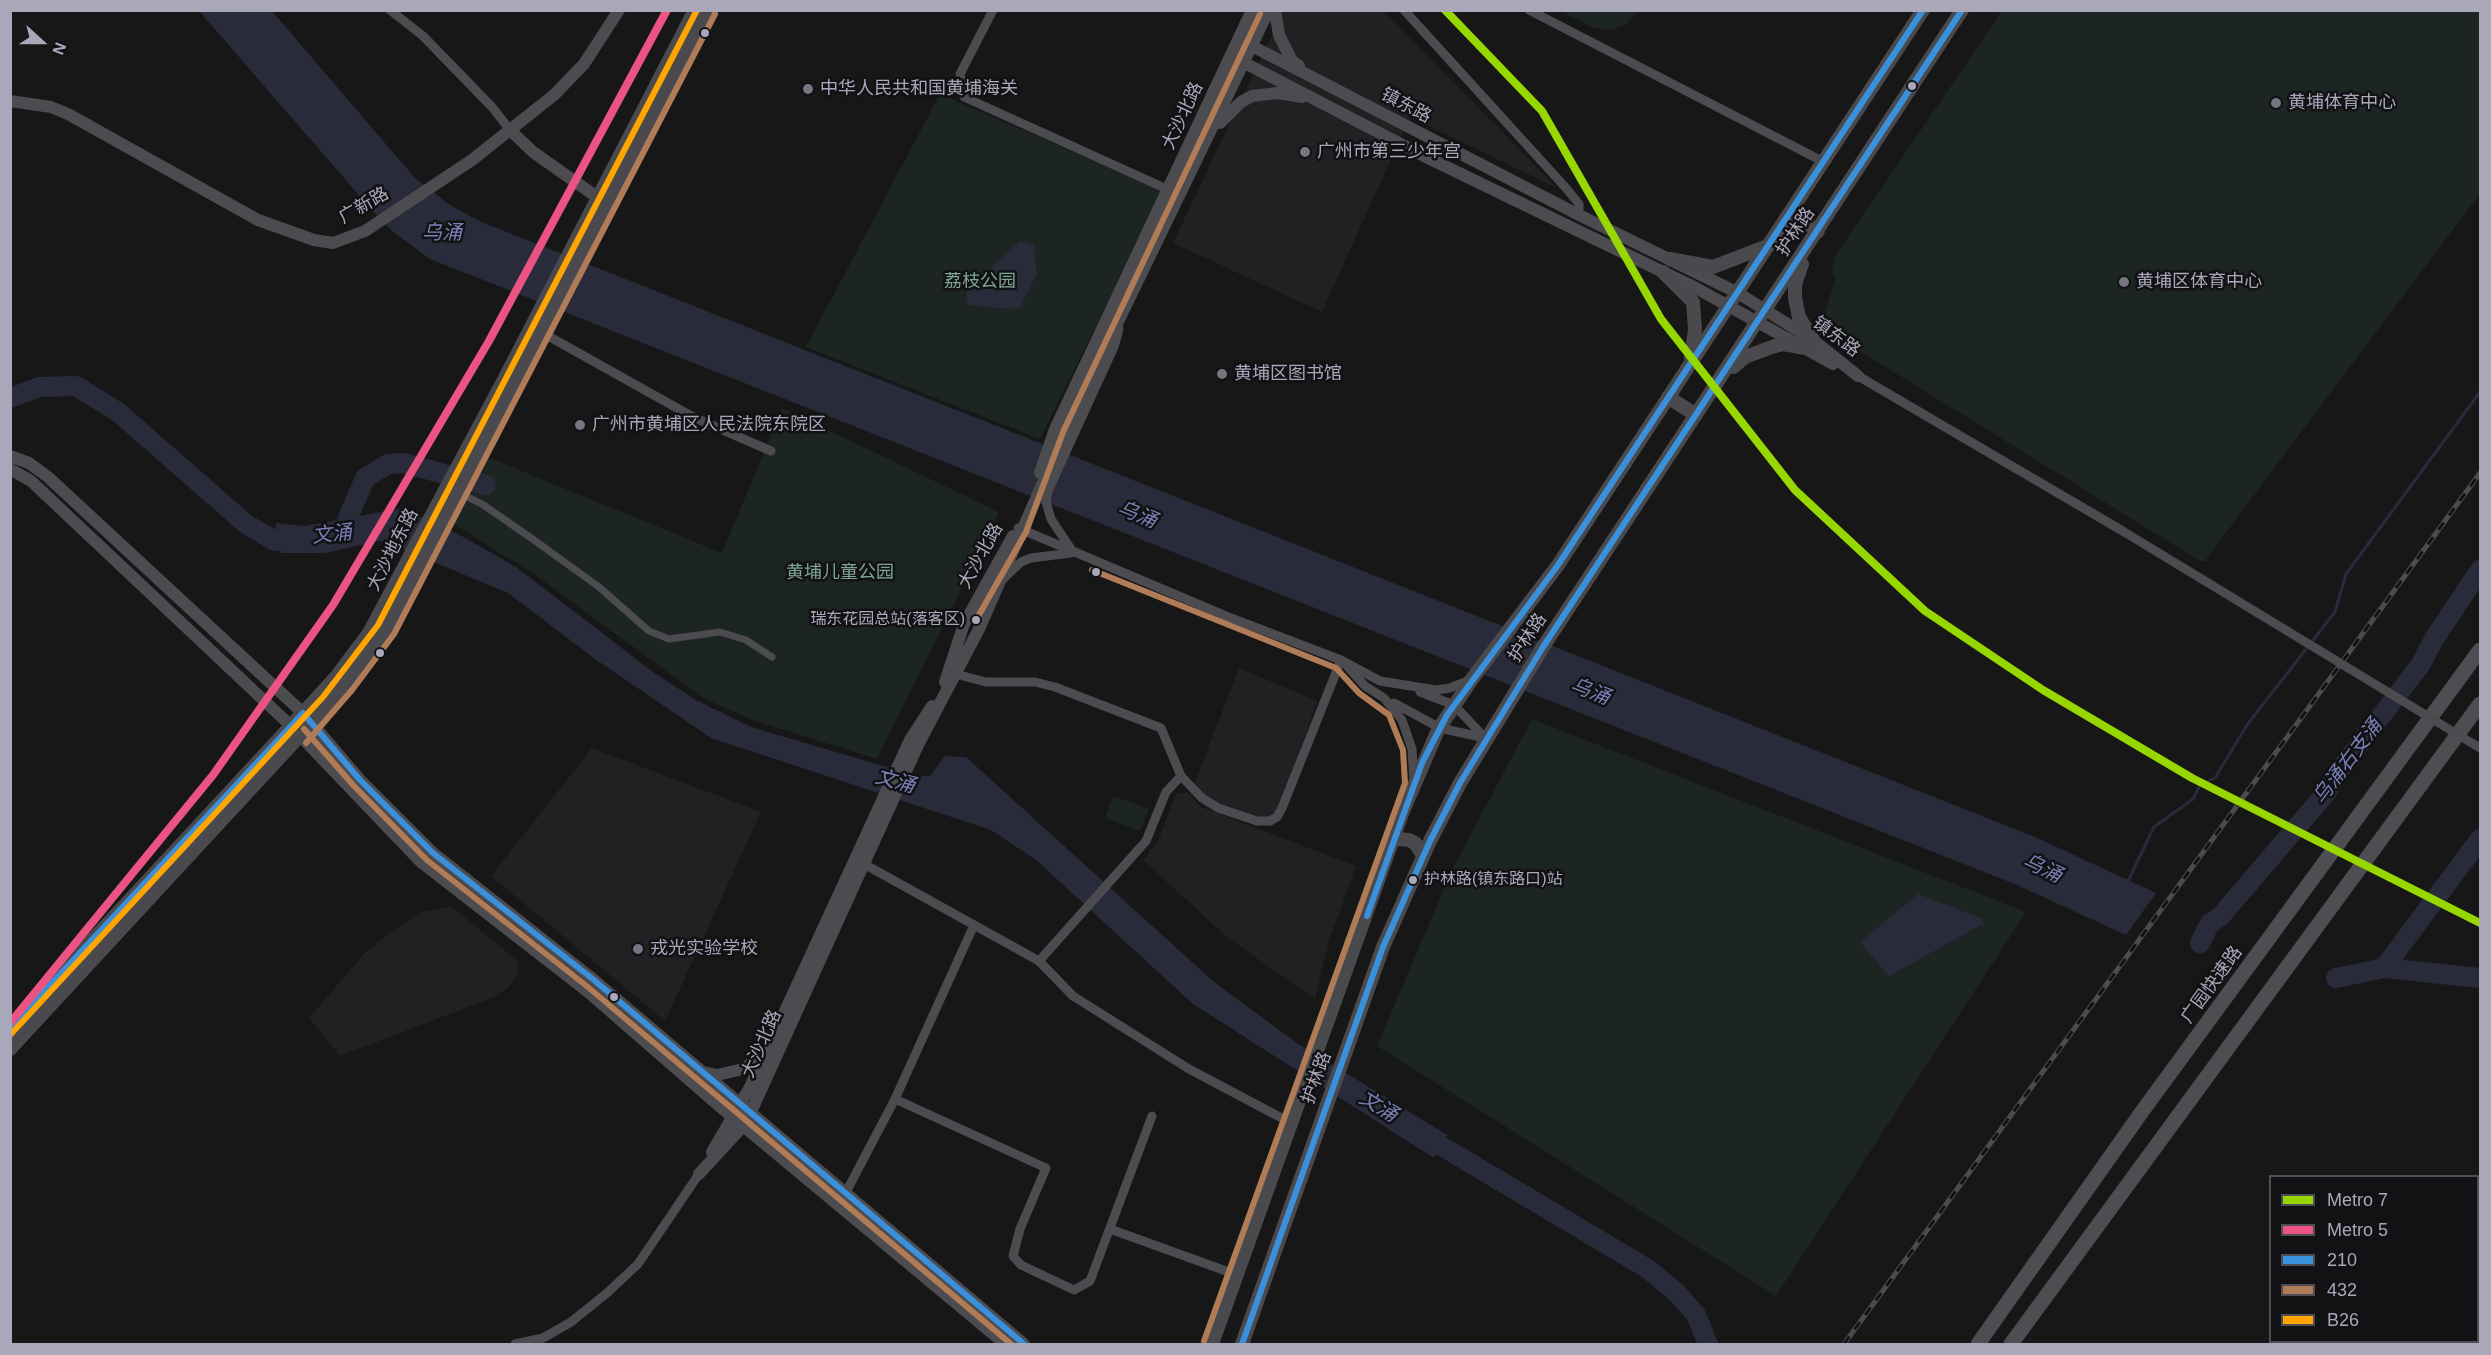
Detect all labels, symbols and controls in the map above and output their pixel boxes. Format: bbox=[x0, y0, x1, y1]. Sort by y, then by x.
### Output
north arrow bbox=[12, 12, 72, 72]
unlabelled marker bbox=[699, 27, 711, 39]
text: N bbox=[49, 40, 69, 57]
place label: 中华人民共和国黄埔海关 bbox=[820, 78, 1018, 100]
street label: 大沙北路 bbox=[1158, 79, 1208, 153]
unlabelled marker bbox=[1906, 80, 1918, 92]
marker: 中华人民共和国黄埔海关 bbox=[801, 82, 815, 96]
street label: 镇东路 bbox=[1377, 84, 1435, 128]
place label: 黄埔体育中心 bbox=[2288, 92, 2396, 114]
marker: 黄埔体育中心 bbox=[2269, 96, 2283, 110]
place label: 广州市第三少年宫 bbox=[1317, 141, 1461, 163]
marker: 广州市第三少年宫 bbox=[1298, 145, 1312, 159]
street label: 广新路 bbox=[335, 183, 393, 229]
street label: 护林路 bbox=[1772, 203, 1820, 261]
water label: 乌涌 bbox=[422, 221, 462, 245]
park label: 荔枝公园 bbox=[944, 271, 1016, 293]
place label: 黄埔区体育中心 bbox=[2136, 271, 2262, 293]
marker: 黄埔区体育中心 bbox=[2117, 275, 2131, 289]
street label: 镇东路 bbox=[1808, 312, 1864, 362]
place label: 黄埔区图书馆 bbox=[1234, 363, 1342, 385]
marker: 黄埔区图书馆 bbox=[1215, 367, 1229, 381]
place label: 广州市黄埔区人民法院东院区 bbox=[592, 414, 826, 436]
marker: 广州市黄埔区人民法院东院区 bbox=[573, 418, 587, 432]
water label: 乌涌 bbox=[1114, 496, 1160, 534]
street label: 大沙地东路 bbox=[363, 505, 423, 595]
street label: 大沙北路 bbox=[954, 519, 1008, 593]
water label: 文涌 bbox=[311, 521, 353, 549]
park label: 黄埔儿童公园 bbox=[786, 562, 894, 584]
unlabelled marker bbox=[1090, 566, 1102, 578]
street label: 护林路 bbox=[1504, 609, 1552, 667]
place label: 瑞东花园总站(落客区) bbox=[810, 610, 965, 630]
marker: 瑞东花园总站(落客区) bbox=[970, 614, 982, 626]
unlabelled marker bbox=[374, 647, 386, 659]
water label: 乌涌 bbox=[1567, 674, 1613, 710]
water label: 乌涌右支涌 bbox=[2308, 715, 2388, 809]
water label: 文涌 bbox=[873, 765, 917, 799]
water label: 乌涌 bbox=[2019, 850, 2065, 888]
place label: 护林路(镇东路口)站 bbox=[1424, 870, 1563, 890]
marker: 护林路(镇东路口)站 bbox=[1407, 874, 1419, 886]
place label: 戎光实验学校 bbox=[650, 938, 758, 960]
marker: 戎光实验学校 bbox=[631, 942, 645, 956]
street label: 广园快速路 bbox=[2177, 942, 2247, 1028]
unlabelled marker bbox=[608, 991, 620, 1003]
street label: 大沙北路 bbox=[737, 1007, 787, 1081]
street label: 护林路 bbox=[1298, 1049, 1336, 1107]
water label: 文涌 bbox=[1355, 1086, 1401, 1128]
legend bbox=[2269, 1175, 2479, 1343]
text: Metro 7 bbox=[2327, 1190, 2388, 1210]
text: Metro 5 bbox=[2327, 1220, 2388, 1240]
text: 210 bbox=[2327, 1250, 2357, 1270]
text: 432 bbox=[2327, 1280, 2357, 1300]
text: B26 bbox=[2327, 1310, 2359, 1330]

